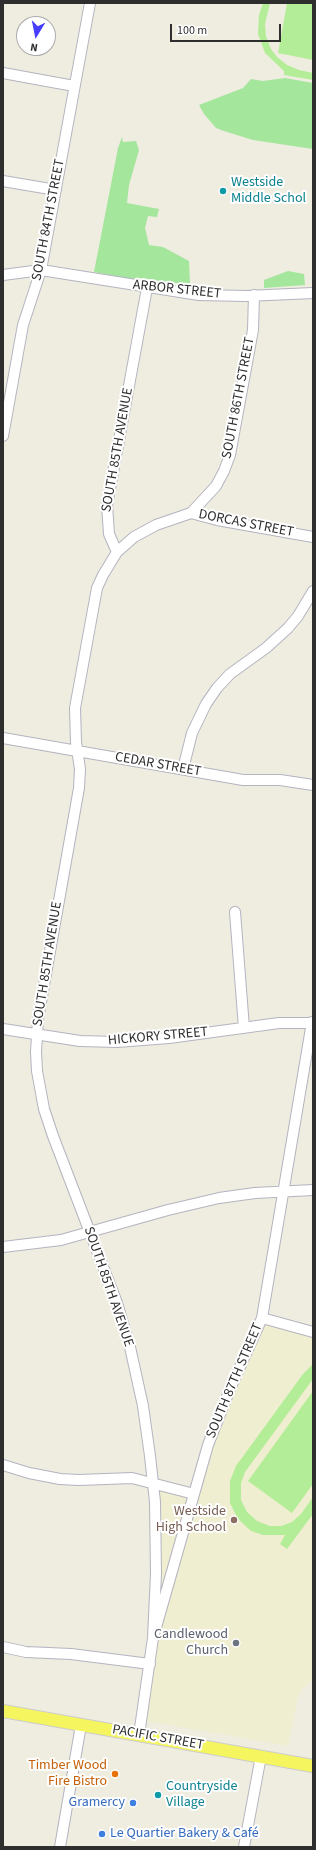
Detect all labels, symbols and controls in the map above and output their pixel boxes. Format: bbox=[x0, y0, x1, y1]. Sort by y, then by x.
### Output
north arrow bbox=[16, 16, 56, 56]
scale bar bbox=[172, 16, 283, 42]
text: 100 m bbox=[177, 22, 207, 39]
text: N bbox=[29, 39, 39, 55]
street label: SOUTH 84TH STREET bbox=[29, 158, 69, 282]
place label: Westside Middle Schol bbox=[231, 175, 306, 208]
marker: Westside Middle Schol bbox=[218, 186, 228, 196]
street label: ARBOR STREET bbox=[132, 277, 222, 303]
street label: SOUTH 86TH STREET bbox=[219, 336, 259, 460]
street label: SOUTH 85TH AVENUE bbox=[99, 386, 137, 514]
street label: DORCAS STREET bbox=[197, 507, 295, 541]
street label: CEDAR STREET bbox=[114, 749, 202, 781]
street label: SOUTH 85TH AVENUE bbox=[30, 900, 66, 1028]
street label: HICKORY STREET bbox=[107, 1024, 209, 1050]
street label: SOUTH 85TH AVENUE bbox=[80, 1225, 136, 1349]
street label: SOUTH 87TH STREET bbox=[203, 1321, 267, 1441]
place label: Westside High School bbox=[156, 1504, 226, 1536]
marker: Westside High School bbox=[229, 1515, 239, 1525]
place label: Candlewood Church bbox=[154, 1627, 228, 1660]
marker: Candlewood Church bbox=[231, 1638, 241, 1648]
street label: PACIFIC STREET bbox=[111, 1722, 205, 1754]
place label: Timber Wood Fire Bistro bbox=[28, 1758, 107, 1790]
marker: Timber Wood Fire Bistro bbox=[110, 1769, 120, 1779]
place label: Countryside Village bbox=[166, 1779, 237, 1812]
marker: Countryside Village bbox=[153, 1790, 163, 1800]
place label: Gramercy bbox=[69, 1795, 125, 1811]
marker: Gramercy bbox=[128, 1798, 138, 1808]
place label: Le Quartier Bakery & Café bbox=[110, 1826, 259, 1842]
marker: Le Quartier Bakery & Café bbox=[97, 1829, 107, 1839]

